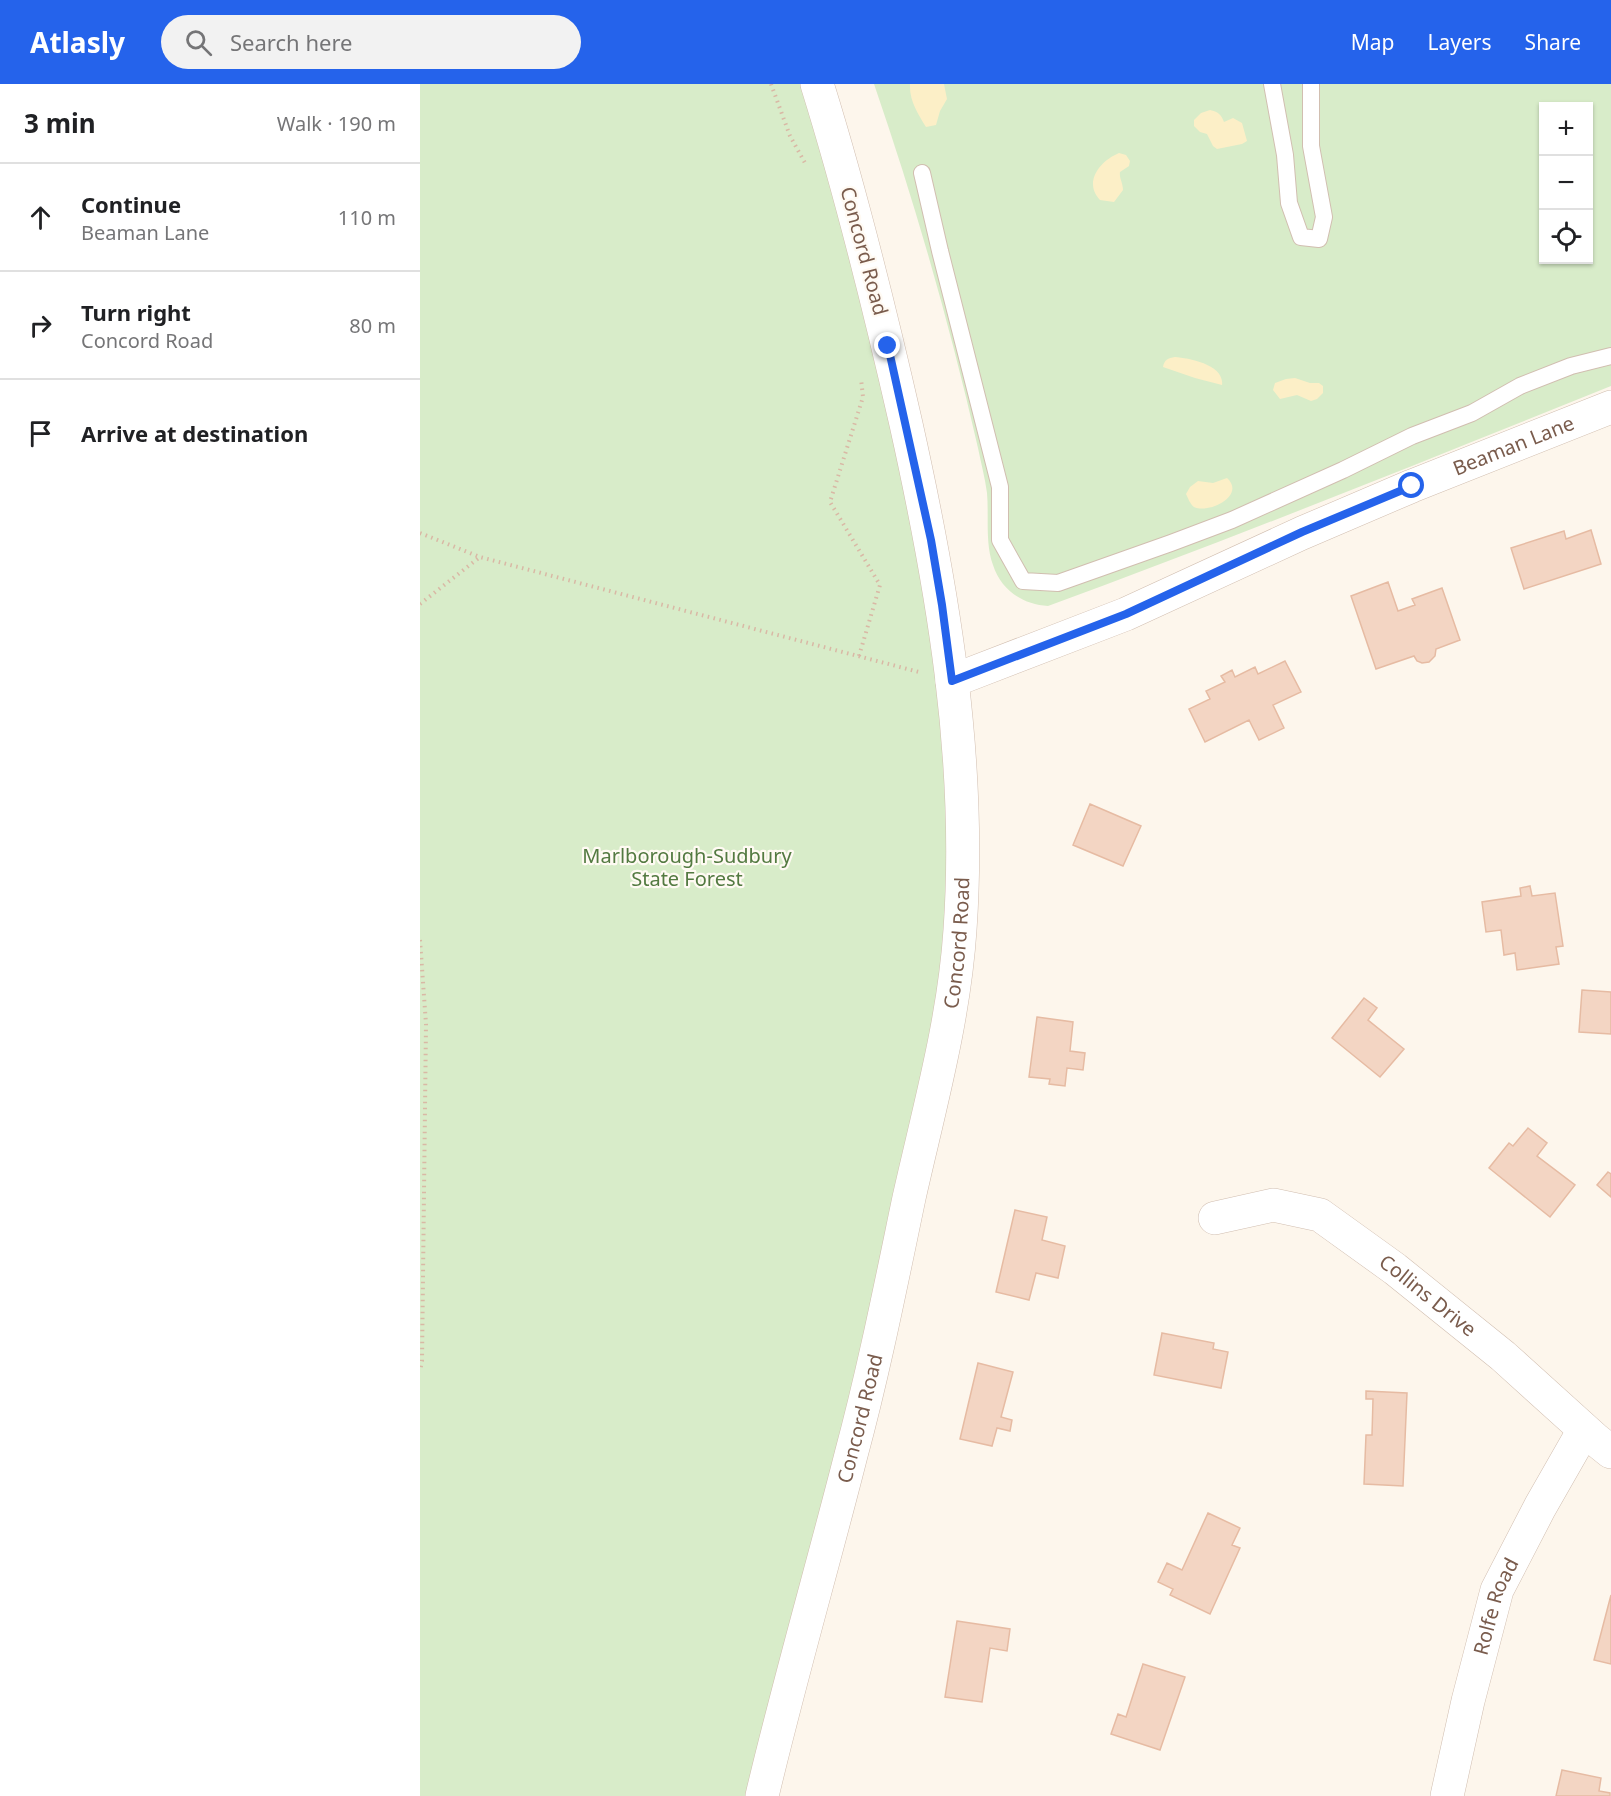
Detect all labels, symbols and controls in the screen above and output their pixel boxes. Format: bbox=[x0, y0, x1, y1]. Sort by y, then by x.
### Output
search box bbox=[161, 15, 581, 69]
text: Atlasly bbox=[30, 23, 125, 61]
icon: search bbox=[182, 26, 215, 59]
text: Search here bbox=[230, 27, 352, 57]
text: Map bbox=[1351, 28, 1395, 56]
text: Layers bbox=[1428, 28, 1492, 56]
text: Share bbox=[1525, 28, 1581, 56]
map controls bbox=[1539, 102, 1593, 264]
button: + bbox=[1539, 102, 1593, 156]
text: 3 min bbox=[24, 105, 96, 141]
text: Walk · 190 m bbox=[277, 110, 396, 137]
button: − bbox=[1539, 156, 1593, 210]
street label: Concord Road bbox=[834, 184, 895, 318]
text: Continue bbox=[81, 189, 181, 219]
icon: ahead bbox=[24, 201, 57, 234]
text: 110 m bbox=[338, 204, 396, 231]
button: locate bbox=[1539, 210, 1593, 264]
text: Beaman Lane bbox=[81, 219, 209, 246]
text: Turn right bbox=[81, 297, 191, 327]
icon: right bbox=[24, 309, 57, 342]
text: 80 m bbox=[349, 312, 396, 339]
text: Concord Road bbox=[81, 327, 213, 354]
route end bbox=[874, 332, 900, 358]
street label: Beaman Lane bbox=[1449, 409, 1578, 481]
icon: arrive bbox=[24, 417, 57, 450]
text: Arrive at destination bbox=[81, 418, 308, 448]
route start bbox=[1398, 472, 1424, 498]
park label: Marlborough-Sudbury State Forest bbox=[582, 842, 792, 892]
street label: Concord Road bbox=[937, 877, 975, 1011]
street label: Collins Drive bbox=[1374, 1248, 1482, 1342]
street label: Concord Road bbox=[830, 1351, 888, 1486]
street label: Rolfe Road bbox=[1467, 1553, 1524, 1658]

